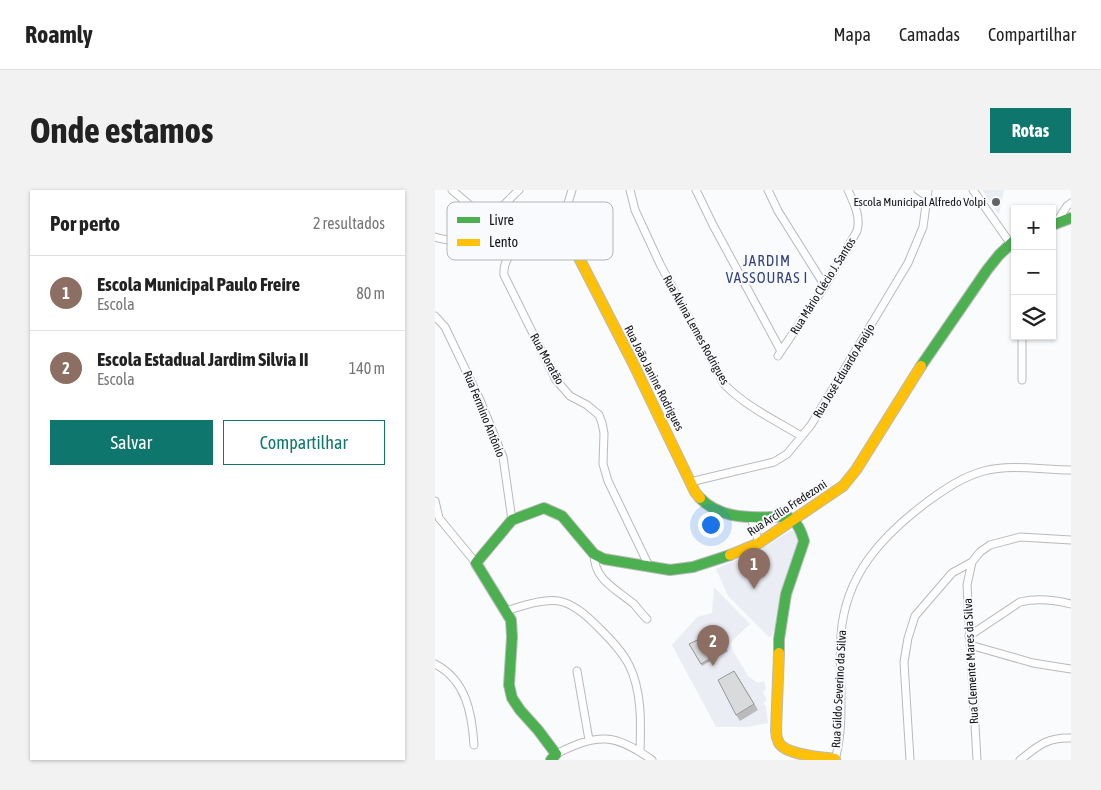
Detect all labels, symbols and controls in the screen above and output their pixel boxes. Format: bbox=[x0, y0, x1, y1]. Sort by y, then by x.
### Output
text: Roamly bbox=[25, 21, 93, 48]
text: Mapa bbox=[834, 24, 871, 45]
text: Camadas bbox=[899, 24, 960, 45]
text: Compartilhar bbox=[988, 24, 1076, 45]
button: Rotas bbox=[990, 108, 1071, 153]
text: Onde estamos bbox=[30, 110, 213, 150]
place label: Escola Municipal Alfredo Volpi bbox=[853, 195, 986, 209]
marker: Escola Municipal Alfredo Volpi bbox=[990, 196, 1002, 208]
legend bbox=[447, 202, 613, 260]
map controls bbox=[1011, 205, 1056, 340]
button: + bbox=[1011, 205, 1056, 250]
text: Por perto bbox=[50, 211, 120, 235]
text: Livre bbox=[489, 212, 514, 228]
text: 2 resultados bbox=[313, 214, 385, 232]
text: Lento bbox=[489, 234, 518, 250]
street label: Rua Mário Clécio J. Santos bbox=[787, 235, 859, 337]
button: − bbox=[1011, 250, 1056, 295]
district label: JARDIM VASSOURAS I bbox=[726, 252, 808, 286]
text: Escola Municipal Paulo Freire bbox=[97, 273, 300, 295]
street label: Rua Alvina Lemes Rodrigues bbox=[660, 273, 732, 387]
text: 1 bbox=[62, 284, 70, 302]
text: 80 m bbox=[356, 284, 385, 302]
text: Escola bbox=[97, 295, 135, 313]
button: layers bbox=[1011, 295, 1056, 340]
street label: Rua José Eduardo Araújo bbox=[810, 321, 878, 421]
street label: Rua João Janine Rodrigues bbox=[621, 323, 687, 433]
street label: Rua Moratão bbox=[527, 331, 567, 387]
text: Escola Estadual Jardim Silvia II bbox=[97, 348, 309, 370]
text: 2 bbox=[62, 359, 70, 377]
text: 140 m bbox=[349, 359, 385, 377]
street label: Rua Fermino Antônio bbox=[460, 369, 508, 460]
text: Escola bbox=[97, 370, 135, 388]
button: Salvar bbox=[50, 420, 213, 465]
button: Compartilhar bbox=[223, 420, 385, 465]
street label: Rua Arcílio Fredezoni bbox=[745, 477, 829, 539]
your location bbox=[698, 512, 724, 538]
pin: 1 bbox=[738, 548, 770, 589]
street label: Rua Clemente Mares da Silva bbox=[961, 598, 981, 724]
pin: 2 bbox=[697, 625, 729, 666]
street label: Rua Gildo Severino da Silva bbox=[829, 630, 849, 748]

